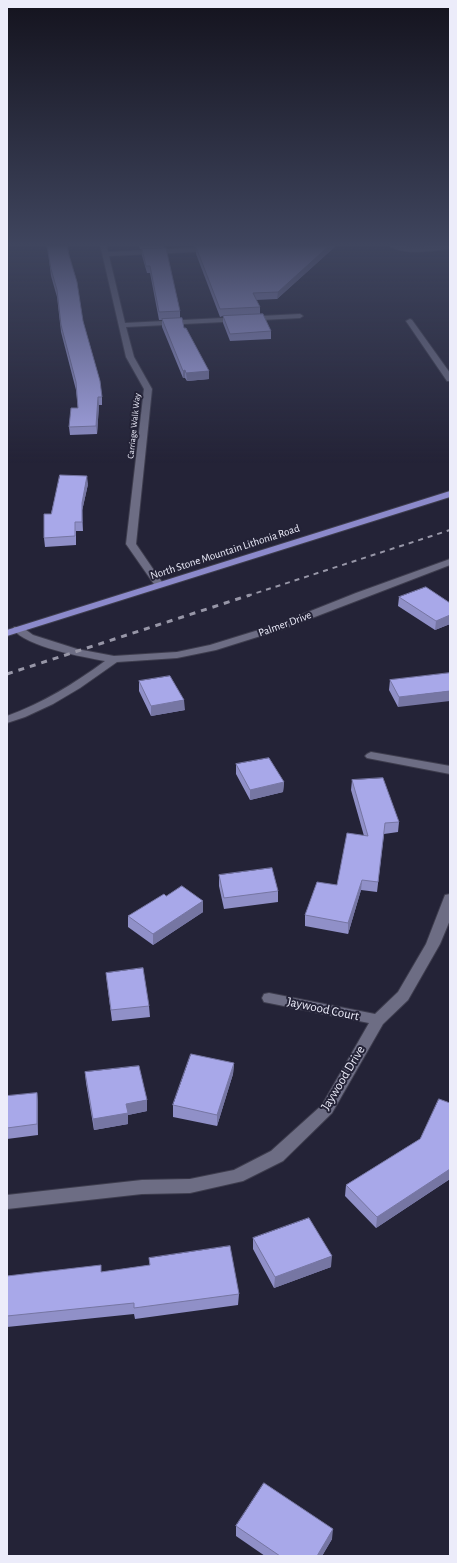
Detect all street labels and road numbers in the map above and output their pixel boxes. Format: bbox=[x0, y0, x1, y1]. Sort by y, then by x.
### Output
street label: Carriage Walk Way bbox=[125, 393, 143, 459]
street label: North Stone Mountain Lithonia Road bbox=[149, 522, 301, 582]
street label: Palmer Drive bbox=[257, 608, 313, 640]
street label: Jaywood Court bbox=[286, 994, 360, 1024]
street label: Jaywood Drive bbox=[318, 1043, 368, 1113]

